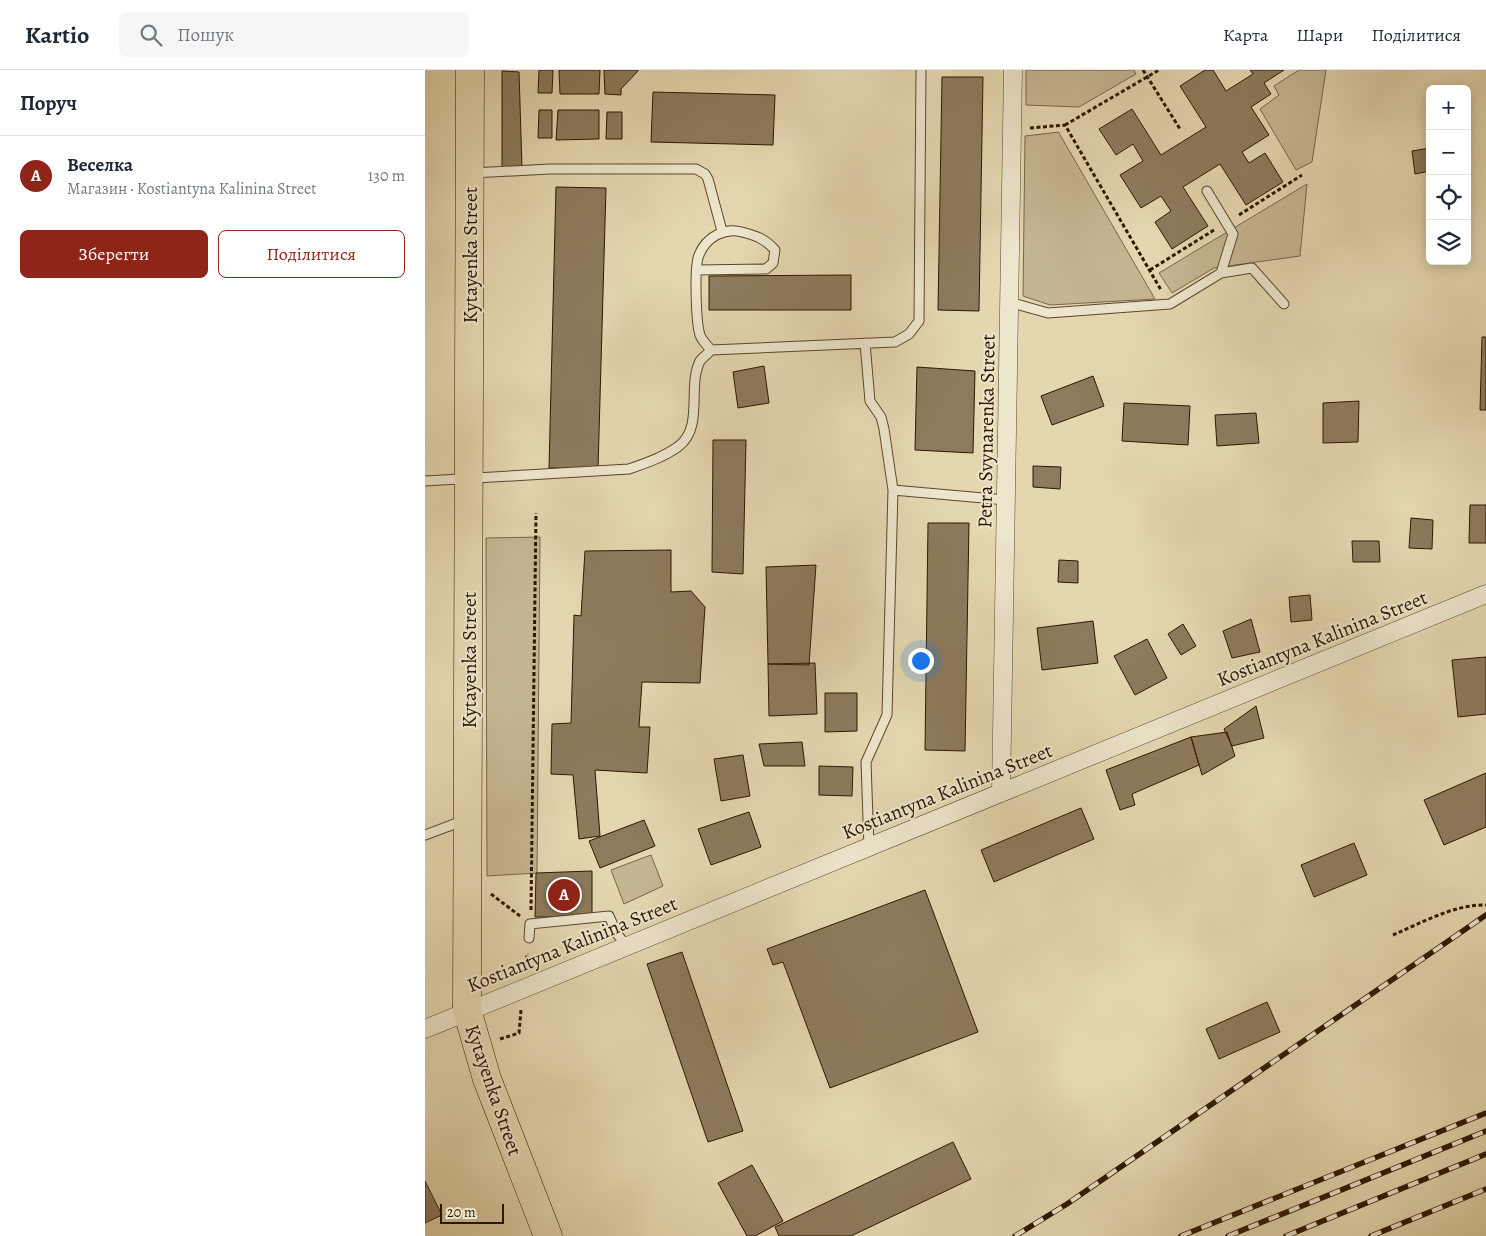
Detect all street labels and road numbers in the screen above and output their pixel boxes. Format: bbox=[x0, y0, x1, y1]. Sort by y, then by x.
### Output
street label: Kytayenka Street bbox=[457, 186, 484, 323]
street label: Petra Svynarenka Street bbox=[971, 333, 1002, 528]
street label: Kostiantyna Kalinina Street bbox=[1213, 584, 1432, 693]
street label: Kytayenka Street bbox=[456, 591, 483, 728]
street label: Kostiantyna Kalinina Street bbox=[838, 737, 1057, 846]
street label: Kostiantyna Kalinina Street bbox=[463, 890, 682, 999]
street label: Kytayenka Street bbox=[458, 1021, 529, 1160]

